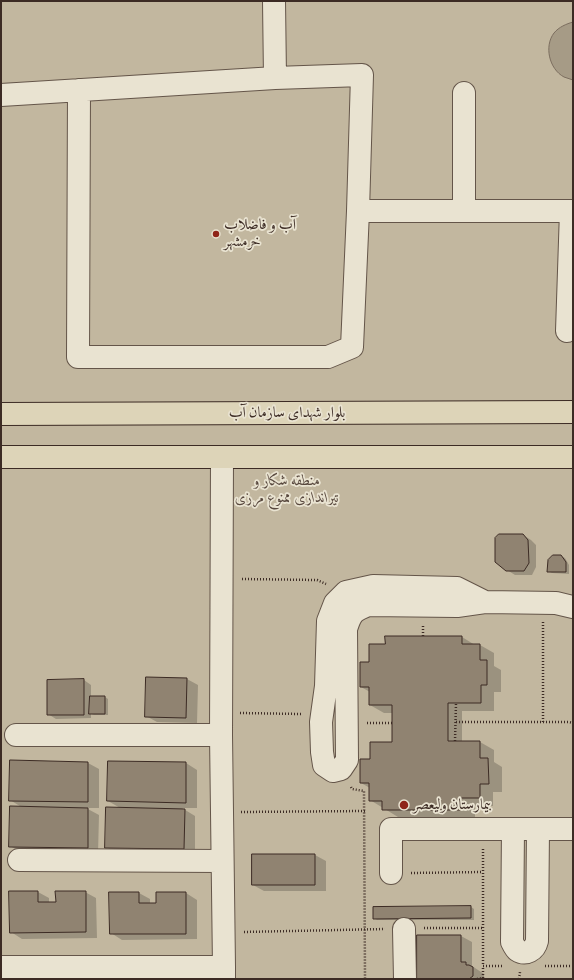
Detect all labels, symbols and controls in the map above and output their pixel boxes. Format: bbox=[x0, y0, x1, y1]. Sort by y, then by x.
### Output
place label: آب و فاضلاب خرمشهر bbox=[224, 216, 296, 251]
marker: آب و فاضلاب خرمشهر bbox=[211, 229, 221, 239]
street label: بلوار شهدای سازمان آب bbox=[229, 404, 345, 422]
park label: منطقه شکار و تیراندازی ممنوع مرزی bbox=[235, 472, 339, 507]
place label: بیمارستان ولیعصر bbox=[413, 796, 491, 814]
marker: بیمارستان ولیعصر bbox=[398, 799, 410, 811]

